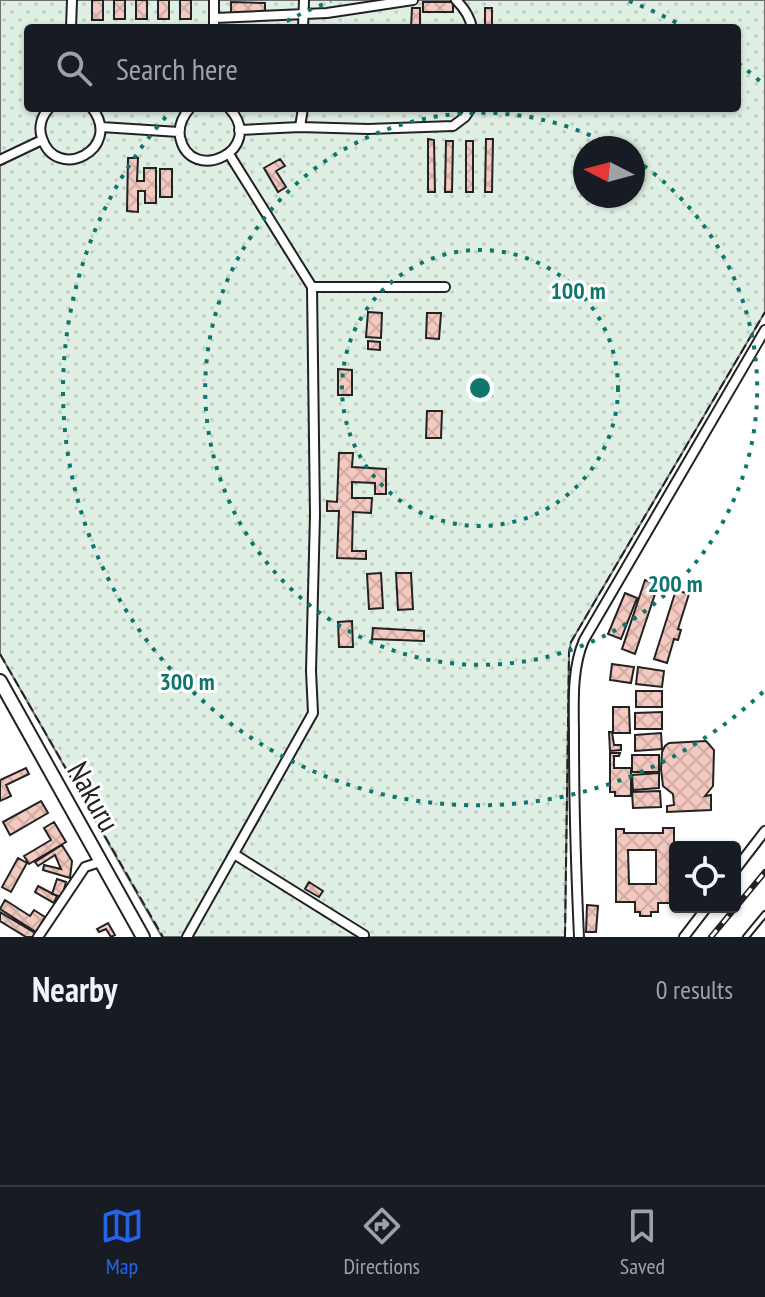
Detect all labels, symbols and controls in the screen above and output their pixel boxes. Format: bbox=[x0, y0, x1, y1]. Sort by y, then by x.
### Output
search box bbox=[24, 24, 741, 112]
icon: search bbox=[52, 46, 96, 90]
text: Search here bbox=[116, 49, 238, 88]
north arrow bbox=[573, 136, 645, 208]
text: 100 m bbox=[550, 275, 606, 306]
centre of rings bbox=[466, 374, 494, 402]
text: 200 m bbox=[647, 568, 703, 599]
text: 300 m bbox=[159, 666, 215, 697]
street label: Nakuru bbox=[59, 754, 129, 838]
map controls bbox=[669, 841, 741, 913]
button: locate bbox=[669, 841, 741, 913]
text: Nearby bbox=[32, 967, 117, 1011]
text: 0 results bbox=[656, 973, 733, 1006]
tab: Map bbox=[100, 1204, 144, 1280]
tab: Directions bbox=[344, 1204, 420, 1280]
tab: Saved bbox=[620, 1204, 665, 1280]

